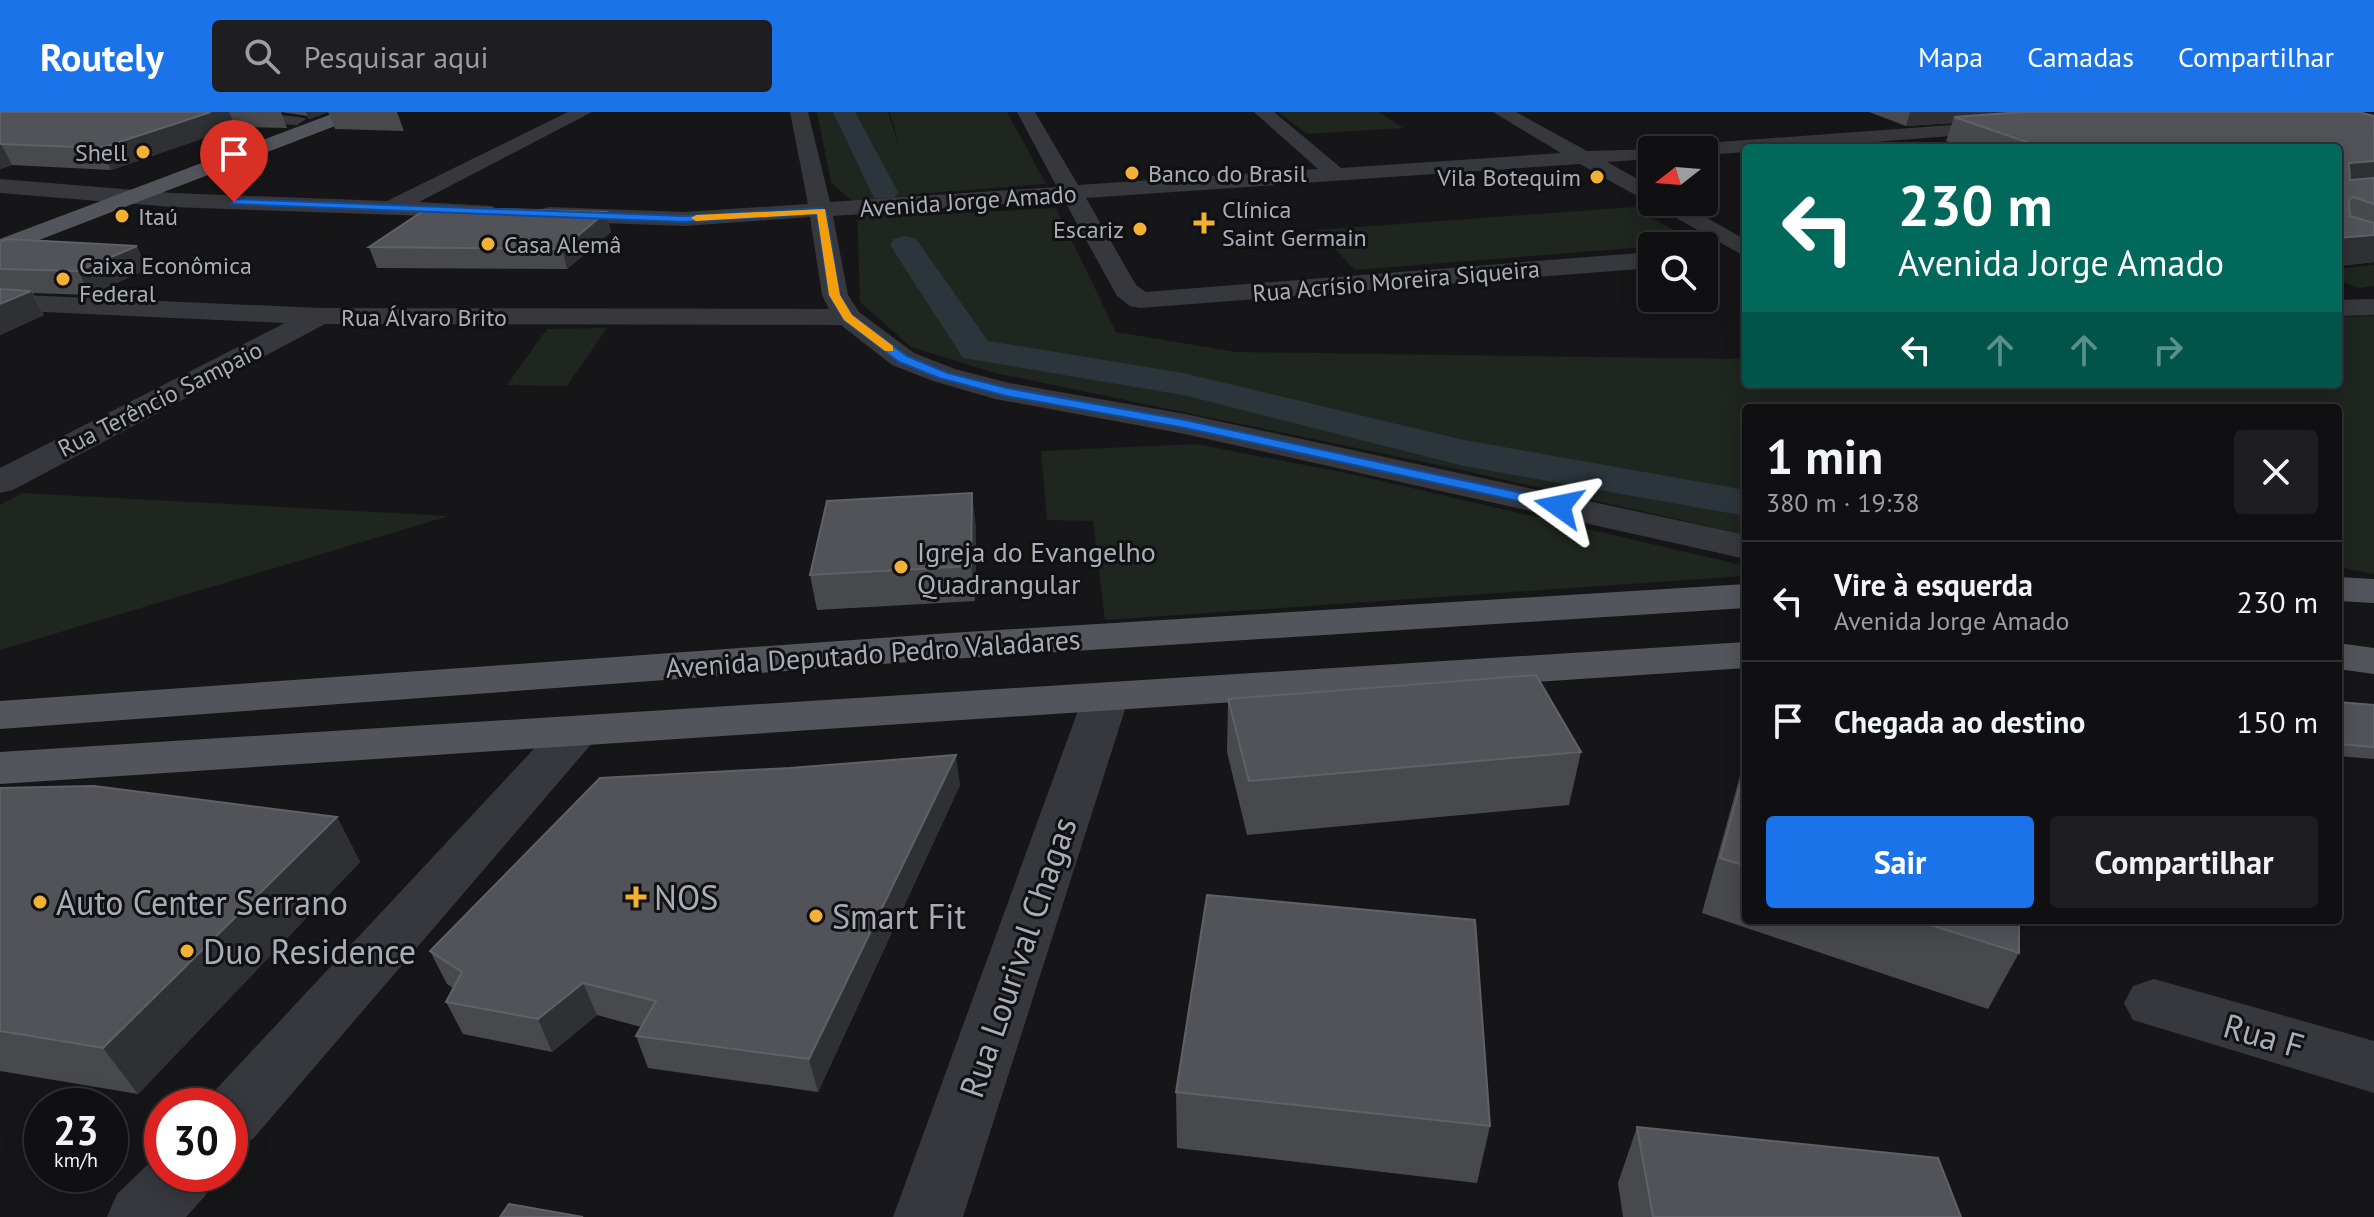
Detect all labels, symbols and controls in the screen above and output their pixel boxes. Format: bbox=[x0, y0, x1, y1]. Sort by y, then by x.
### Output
search box bbox=[212, 20, 772, 92]
text: Routely bbox=[40, 32, 164, 81]
icon: search bbox=[240, 34, 284, 78]
text: Pesquisar aqui bbox=[304, 37, 488, 76]
text: Mapa bbox=[1918, 38, 1983, 75]
text: Camadas bbox=[2027, 38, 2134, 75]
text: Compartilhar bbox=[2178, 38, 2334, 75]
pin bbox=[200, 120, 268, 202]
icon: arrive bbox=[212, 132, 256, 176]
north arrow bbox=[1638, 136, 1718, 216]
map controls bbox=[1638, 136, 1718, 312]
place label: Shell bbox=[75, 137, 127, 168]
marker: Shell bbox=[134, 143, 152, 161]
place label: Banco do Brasil bbox=[1148, 158, 1306, 189]
place label: Vila Botequim bbox=[1436, 162, 1581, 193]
marker: Banco do Brasil bbox=[1123, 164, 1141, 182]
marker: Vila Botequim bbox=[1588, 168, 1606, 186]
text: 230 m bbox=[1898, 169, 2053, 241]
icon: left bbox=[1766, 176, 1870, 280]
street label: Avenida Jorge Amado bbox=[858, 178, 1078, 224]
place label: Clínica Saint Germain bbox=[1222, 194, 1367, 253]
place label: Itaú bbox=[138, 201, 178, 232]
marker: Itaú bbox=[113, 207, 131, 225]
marker: Clínica Saint Germain bbox=[1193, 212, 1215, 234]
place label: Escariz bbox=[1053, 214, 1124, 245]
marker: Escariz bbox=[1131, 220, 1149, 238]
place label: Casa Alemâ bbox=[504, 229, 621, 260]
button: search bbox=[1638, 232, 1718, 312]
marker: Casa Alemâ bbox=[479, 235, 497, 253]
text: Avenida Jorge Amado bbox=[1898, 239, 2224, 286]
place label: Caixa Econômica Federal bbox=[79, 250, 252, 309]
street label: Rua Acrísio Moreira Siqueira bbox=[1251, 253, 1541, 309]
marker: Caixa Econômica Federal bbox=[54, 270, 72, 288]
street label: Rua Álvaro Brito bbox=[341, 302, 507, 333]
icon: left bbox=[1894, 328, 1938, 372]
icon: ahead bbox=[1978, 328, 2022, 372]
icon: ahead bbox=[2062, 328, 2106, 372]
icon: right bbox=[2146, 328, 2190, 372]
street label: Rua Terêncio Sampaio bbox=[53, 334, 267, 464]
text: 1 min bbox=[1766, 425, 1883, 487]
button: close bbox=[2234, 430, 2318, 514]
position arrow bbox=[1517, 464, 1601, 548]
text: 380 m · 19:38 bbox=[1766, 486, 1920, 519]
place label: Igreja do Evangelho Quadrangular bbox=[917, 533, 1156, 602]
marker: Igreja do Evangelho Quadrangular bbox=[892, 558, 910, 576]
text: Vire à esquerda bbox=[1834, 565, 2033, 604]
icon: left bbox=[1766, 579, 1810, 623]
text: 230 m bbox=[2237, 582, 2318, 621]
text: Avenida Jorge Amado bbox=[1834, 604, 2070, 637]
street label: Avenida Deputado Pedro Valadares bbox=[664, 620, 1082, 686]
icon: arrive bbox=[1766, 699, 1810, 743]
text: Chegada ao destino bbox=[1834, 702, 2085, 741]
text: 150 m bbox=[2237, 702, 2318, 741]
street label: Rua Lourival Chagas bbox=[948, 811, 1086, 1103]
button: Sair bbox=[1766, 816, 2034, 908]
button: Compartilhar bbox=[2050, 816, 2318, 908]
place label: NOS bbox=[654, 875, 718, 919]
place label: Auto Center Serrano bbox=[56, 880, 348, 924]
marker: NOS bbox=[625, 886, 647, 908]
marker: Auto Center Serrano bbox=[31, 893, 49, 911]
place label: Smart Fit bbox=[832, 894, 966, 938]
marker: Smart Fit bbox=[807, 907, 825, 925]
place label: Duo Residence bbox=[203, 929, 416, 973]
marker: Duo Residence bbox=[178, 942, 196, 960]
street label: Rua F bbox=[2219, 1003, 2309, 1067]
speed limit sign: 30 bbox=[144, 1088, 248, 1192]
text: 23 bbox=[53, 1104, 99, 1156]
text: km/h bbox=[54, 1147, 98, 1173]

